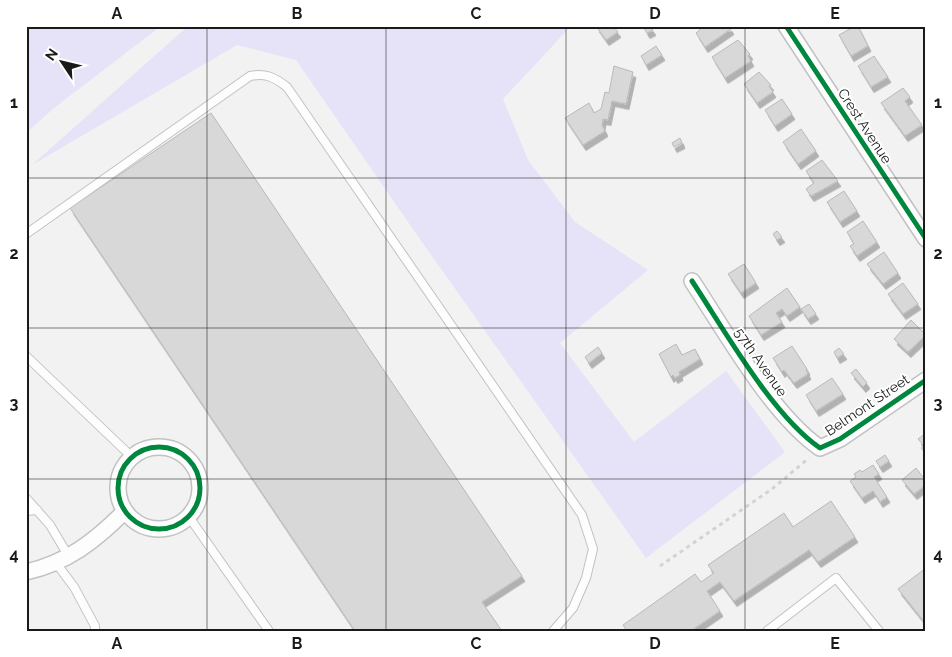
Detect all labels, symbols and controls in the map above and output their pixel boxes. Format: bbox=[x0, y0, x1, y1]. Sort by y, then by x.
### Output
text: A bbox=[112, 4, 123, 23]
text: B bbox=[292, 4, 303, 23]
text: C bbox=[471, 4, 482, 23]
text: D bbox=[649, 4, 661, 23]
text: E bbox=[830, 4, 840, 23]
north arrow bbox=[38, 38, 88, 88]
text: N bbox=[42, 46, 61, 64]
street label: Crest Avenue bbox=[835, 85, 895, 167]
text: 1 bbox=[10, 93, 18, 112]
text: 1 bbox=[934, 93, 942, 112]
text: 2 bbox=[9, 244, 19, 263]
text: 2 bbox=[933, 244, 943, 263]
street label: 57th Avenue bbox=[731, 325, 791, 399]
street label: Belmont Street bbox=[822, 371, 912, 439]
text: 3 bbox=[10, 394, 19, 413]
text: 3 bbox=[934, 394, 943, 413]
text: 4 bbox=[9, 545, 19, 564]
text: 4 bbox=[933, 545, 943, 564]
text: A bbox=[112, 634, 123, 653]
text: B bbox=[292, 634, 303, 653]
text: C bbox=[471, 634, 482, 653]
text: D bbox=[649, 634, 661, 653]
text: E bbox=[830, 634, 840, 653]

